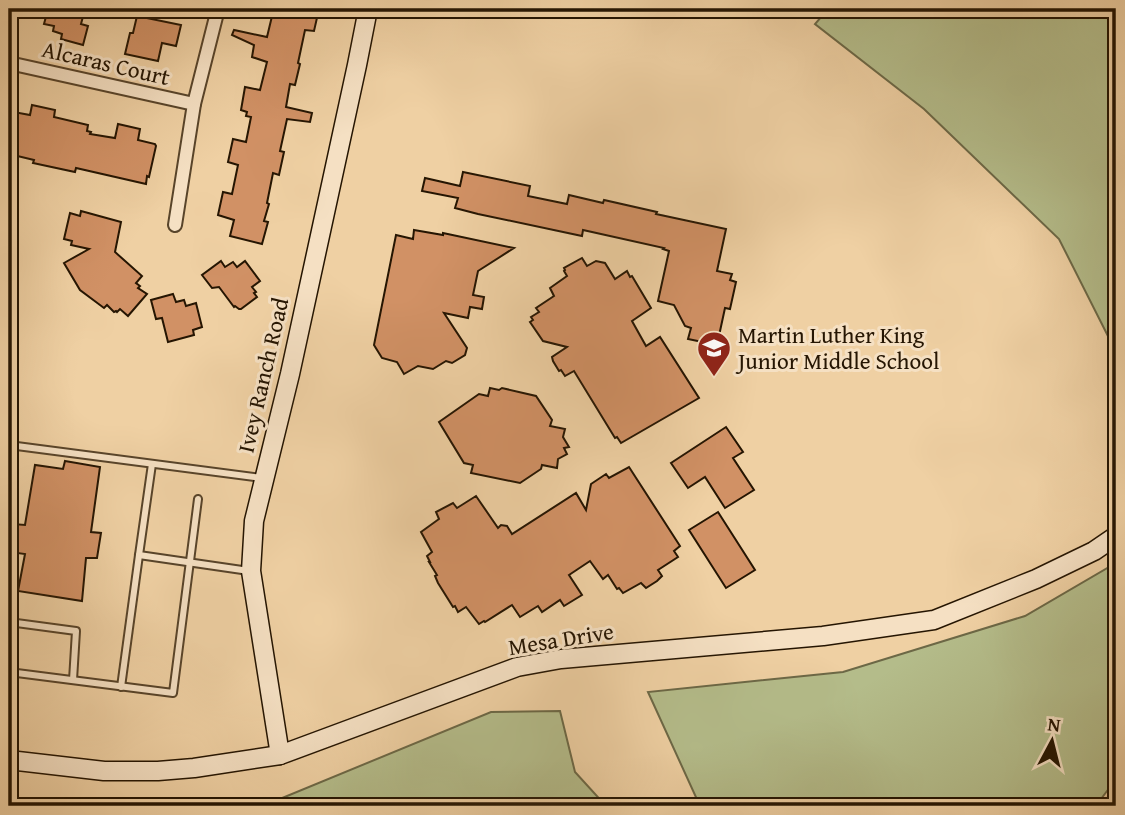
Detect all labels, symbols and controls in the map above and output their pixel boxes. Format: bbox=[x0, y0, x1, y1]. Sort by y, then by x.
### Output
street label: Alcaras Court bbox=[39, 32, 173, 93]
street label: Ivey Ranch Road bbox=[229, 293, 297, 456]
place label: Martin Luther King Junior Middle School bbox=[735, 318, 939, 377]
school or university icon: Martin Luther King Junior Middle School bbox=[695, 329, 733, 378]
street label: Mesa Drive bbox=[506, 614, 616, 663]
north arrow bbox=[1016, 706, 1086, 776]
text: N bbox=[1046, 709, 1062, 739]

